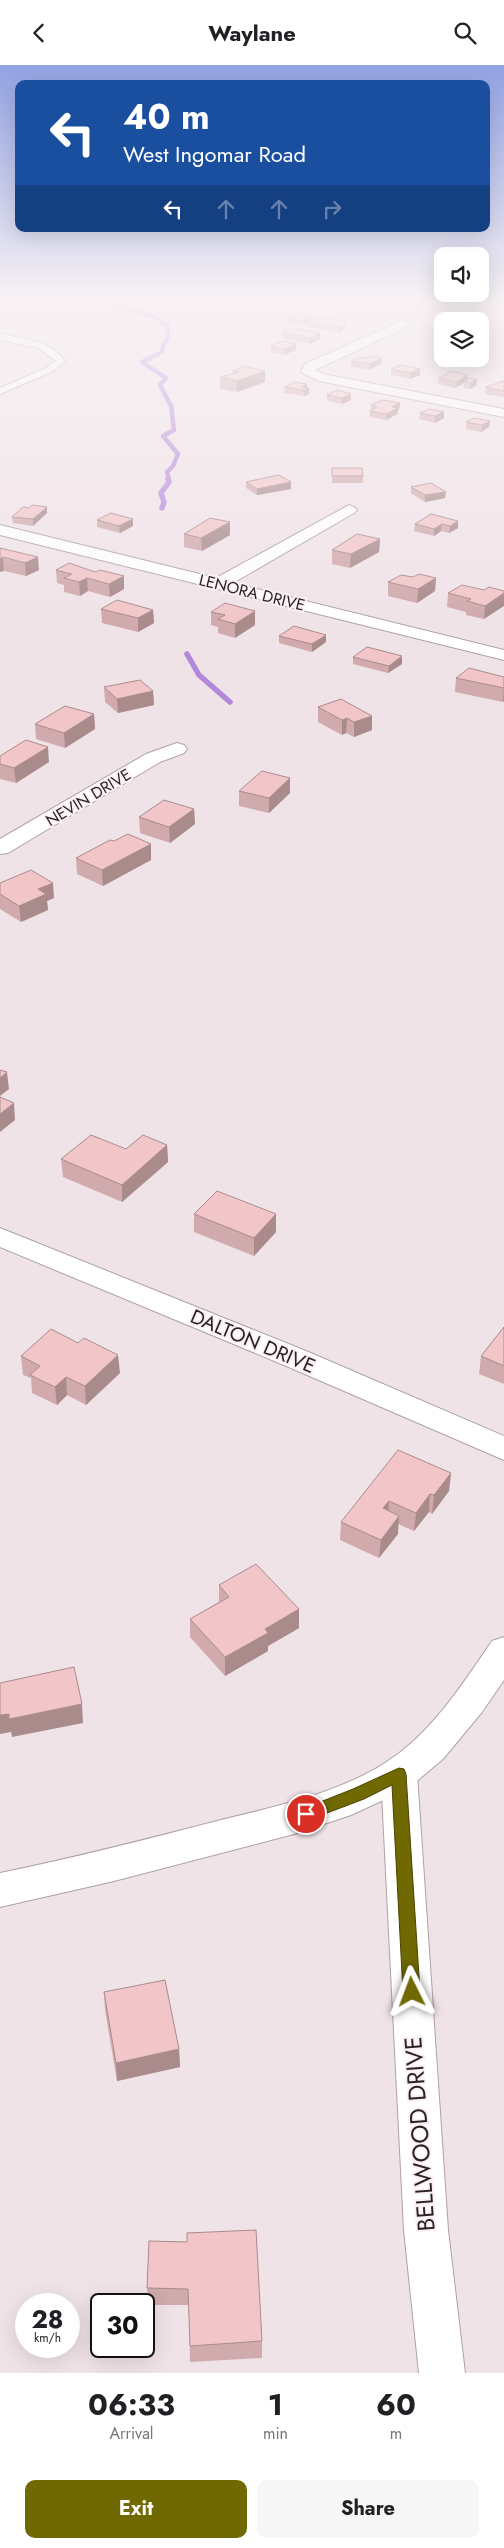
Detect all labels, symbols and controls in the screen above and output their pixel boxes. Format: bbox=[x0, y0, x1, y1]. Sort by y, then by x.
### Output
text: Waylane bbox=[208, 17, 296, 49]
icon: back bbox=[25, 19, 53, 47]
icon: search bbox=[451, 19, 479, 47]
text: 40 m bbox=[123, 92, 210, 142]
icon: left bbox=[40, 100, 105, 165]
text: West Ingomar Road bbox=[123, 138, 306, 170]
icon: left bbox=[159, 195, 187, 223]
icon: ahead bbox=[212, 195, 240, 223]
icon: ahead bbox=[265, 195, 293, 223]
icon: right bbox=[318, 195, 346, 223]
map controls bbox=[434, 247, 489, 367]
button: sound bbox=[434, 247, 489, 302]
button: layers bbox=[434, 312, 489, 367]
street label: LENORA DRIVE bbox=[196, 568, 307, 617]
street label: NEVIN DRIVE bbox=[41, 763, 135, 832]
street label: DALTON DRIVE bbox=[186, 1302, 320, 1381]
pin bbox=[285, 1793, 327, 1835]
icon: arrive bbox=[292, 1800, 320, 1828]
position arrow bbox=[385, 1965, 437, 2017]
street label: BELLWOOD DRIVE bbox=[395, 2035, 444, 2233]
speed limit sign: 30 bbox=[90, 2293, 155, 2358]
text: 28 bbox=[31, 2301, 64, 2337]
text: km/h bbox=[34, 2329, 61, 2347]
text: 06:33 bbox=[88, 2383, 175, 2426]
text: 1 bbox=[268, 2383, 283, 2426]
text: 60 bbox=[376, 2383, 416, 2426]
text: Arrival bbox=[109, 2422, 154, 2445]
text: min bbox=[263, 2422, 288, 2445]
text: m bbox=[390, 2422, 402, 2445]
button: Exit bbox=[25, 2480, 247, 2538]
button: Share bbox=[257, 2480, 479, 2538]

